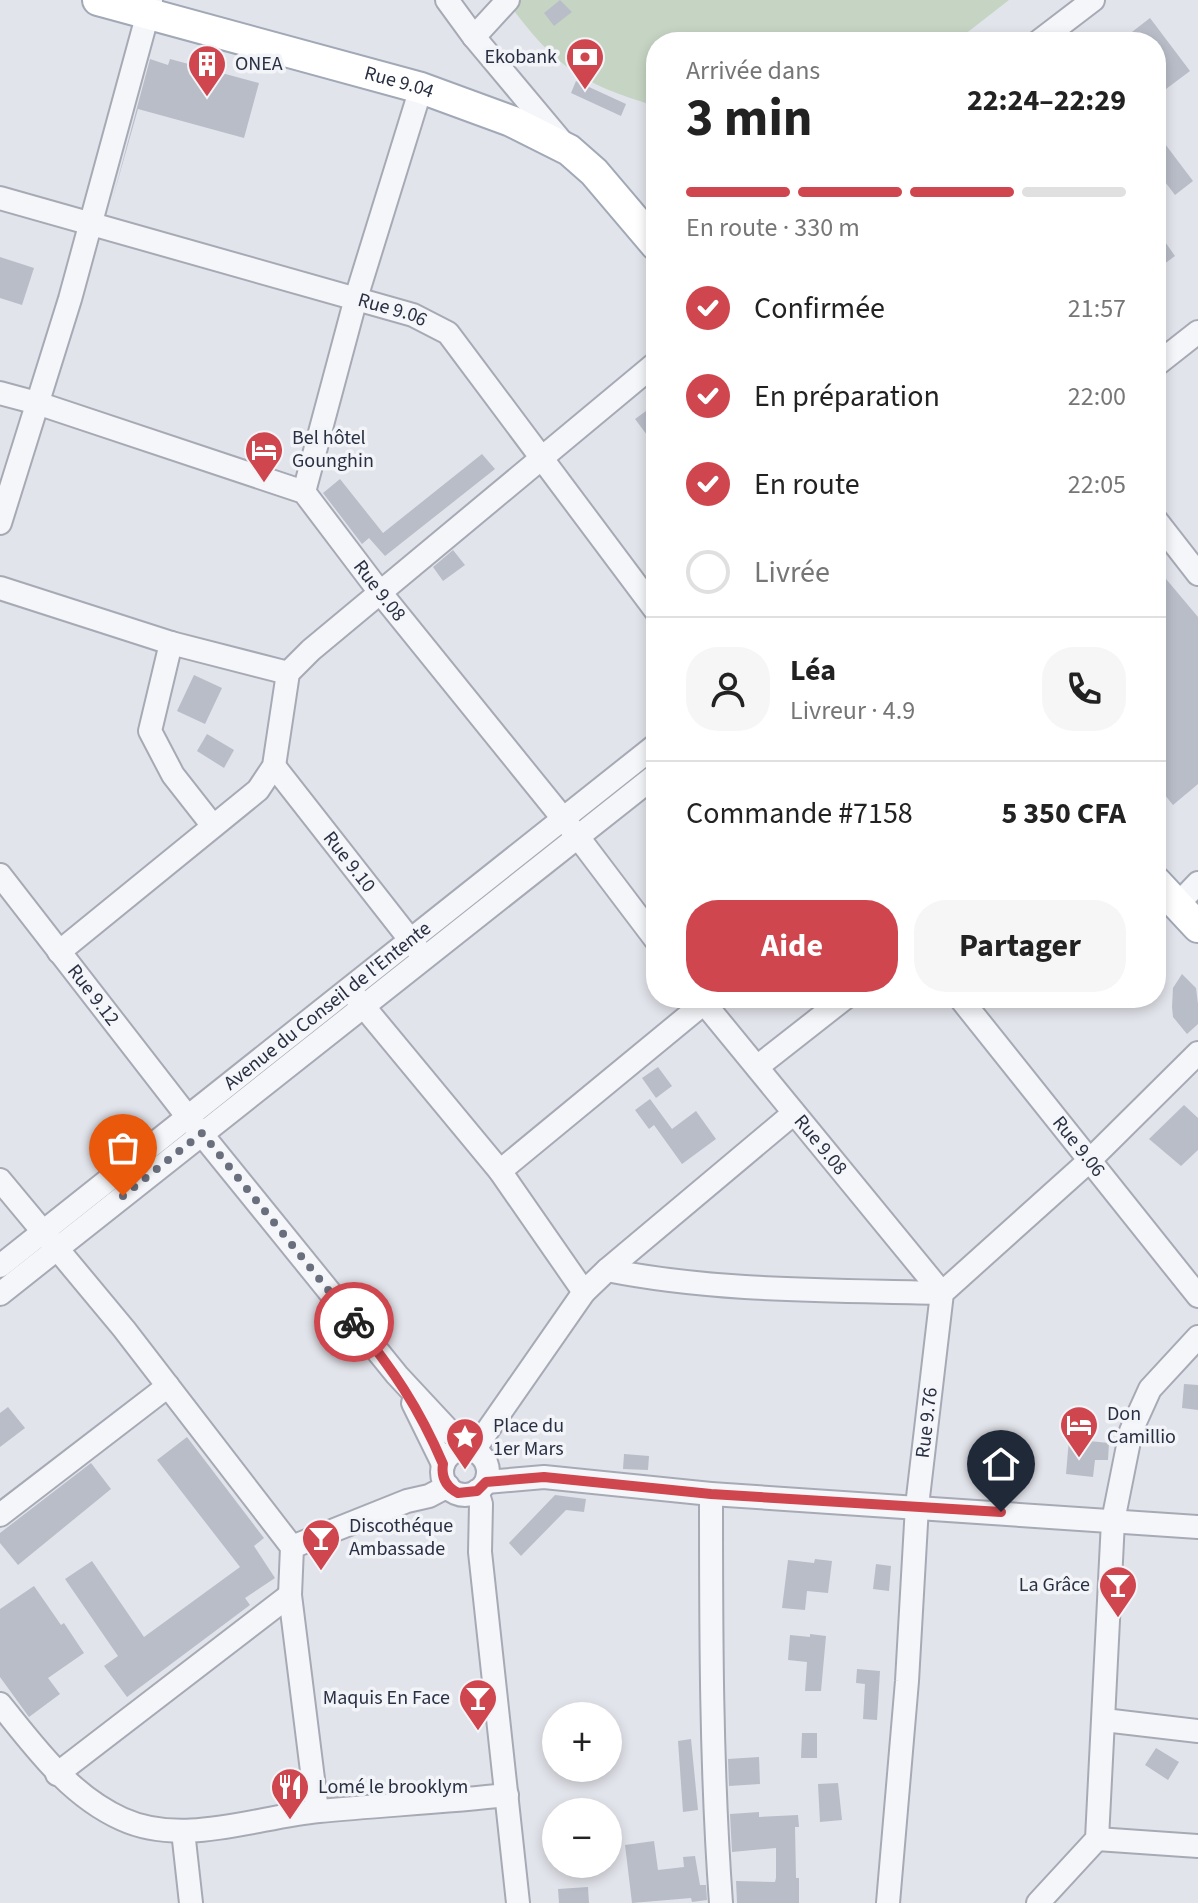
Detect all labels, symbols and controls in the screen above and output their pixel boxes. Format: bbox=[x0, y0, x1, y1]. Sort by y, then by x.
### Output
bank icon: Ekobank bbox=[564, 36, 606, 91]
building icon: ONEA bbox=[186, 43, 228, 98]
place label: Ekobank bbox=[484, 43, 557, 71]
place label: ONEA bbox=[235, 50, 283, 78]
text: Arrivée dans bbox=[686, 52, 820, 89]
street label: Rue 9.04 bbox=[361, 59, 438, 106]
text: 22:24–22:29 bbox=[967, 79, 1126, 122]
text: 3 min bbox=[686, 82, 813, 156]
text: En route · 330 m bbox=[686, 209, 860, 246]
street label: Rue 9.06 bbox=[355, 286, 432, 334]
icon: check bbox=[686, 286, 730, 330]
text: Confirmée bbox=[754, 287, 885, 330]
text: 21:57 bbox=[1068, 290, 1126, 327]
icon: check bbox=[686, 374, 730, 418]
text: En préparation bbox=[754, 375, 940, 418]
text: 22:00 bbox=[1068, 378, 1126, 415]
place label: Bel hôtel Gounghin bbox=[292, 424, 374, 475]
hotel icon: Bel hôtel Gounghin bbox=[243, 429, 285, 484]
icon: check bbox=[686, 462, 730, 506]
text: En route bbox=[754, 463, 860, 506]
text: 22:05 bbox=[1068, 466, 1126, 503]
text: Livrée bbox=[754, 551, 830, 594]
street label: Rue 9.08 bbox=[346, 554, 412, 627]
button: person bbox=[686, 647, 770, 731]
button: phone bbox=[1042, 647, 1126, 731]
text: Léa bbox=[790, 649, 836, 692]
text: Livreur · 4.9 bbox=[790, 692, 915, 729]
text: Commande #7158 bbox=[686, 792, 913, 835]
text: 5 350 CFA bbox=[1001, 792, 1126, 835]
street label: Rue 9.10 bbox=[316, 825, 382, 899]
button: Aide bbox=[686, 900, 898, 992]
button: Partager bbox=[914, 900, 1126, 992]
street label: Avenue du Conseil de l'Entente bbox=[218, 915, 437, 1097]
street label: Rue 9.12 bbox=[60, 958, 126, 1032]
street label: Rue 9.08 bbox=[787, 1109, 854, 1181]
street label: Rue 9.06 bbox=[1045, 1110, 1112, 1183]
pin bbox=[89, 1114, 157, 1196]
icon: bag bbox=[101, 1126, 145, 1170]
courier bbox=[314, 1282, 394, 1362]
icon: bike bbox=[332, 1300, 376, 1344]
street label: Rue 9.76 bbox=[909, 1386, 945, 1460]
place label: Don Camillio bbox=[1107, 1400, 1176, 1451]
hotel icon: Don Camillio bbox=[1058, 1404, 1100, 1459]
place label: Place du 1er Mars bbox=[493, 1412, 564, 1463]
place icon: Place du 1er Mars bbox=[444, 1416, 486, 1471]
pin bbox=[967, 1430, 1035, 1512]
icon: home bbox=[979, 1442, 1023, 1486]
place label: Discothéque Ambassade bbox=[349, 1512, 453, 1563]
bar icon: Discothéque Ambassade bbox=[300, 1517, 342, 1572]
bar icon: La Grâce bbox=[1097, 1564, 1139, 1619]
place label: La Grâce bbox=[1019, 1571, 1090, 1599]
bar icon: Maquis En Face bbox=[457, 1677, 499, 1732]
place label: Maquis En Face bbox=[323, 1684, 450, 1712]
map controls bbox=[542, 1702, 622, 1878]
button: + bbox=[542, 1702, 622, 1782]
restaurant icon: Lomé le brooklym bbox=[269, 1766, 311, 1821]
place label: Lomé le brooklym bbox=[318, 1773, 468, 1801]
button: − bbox=[542, 1798, 622, 1878]

